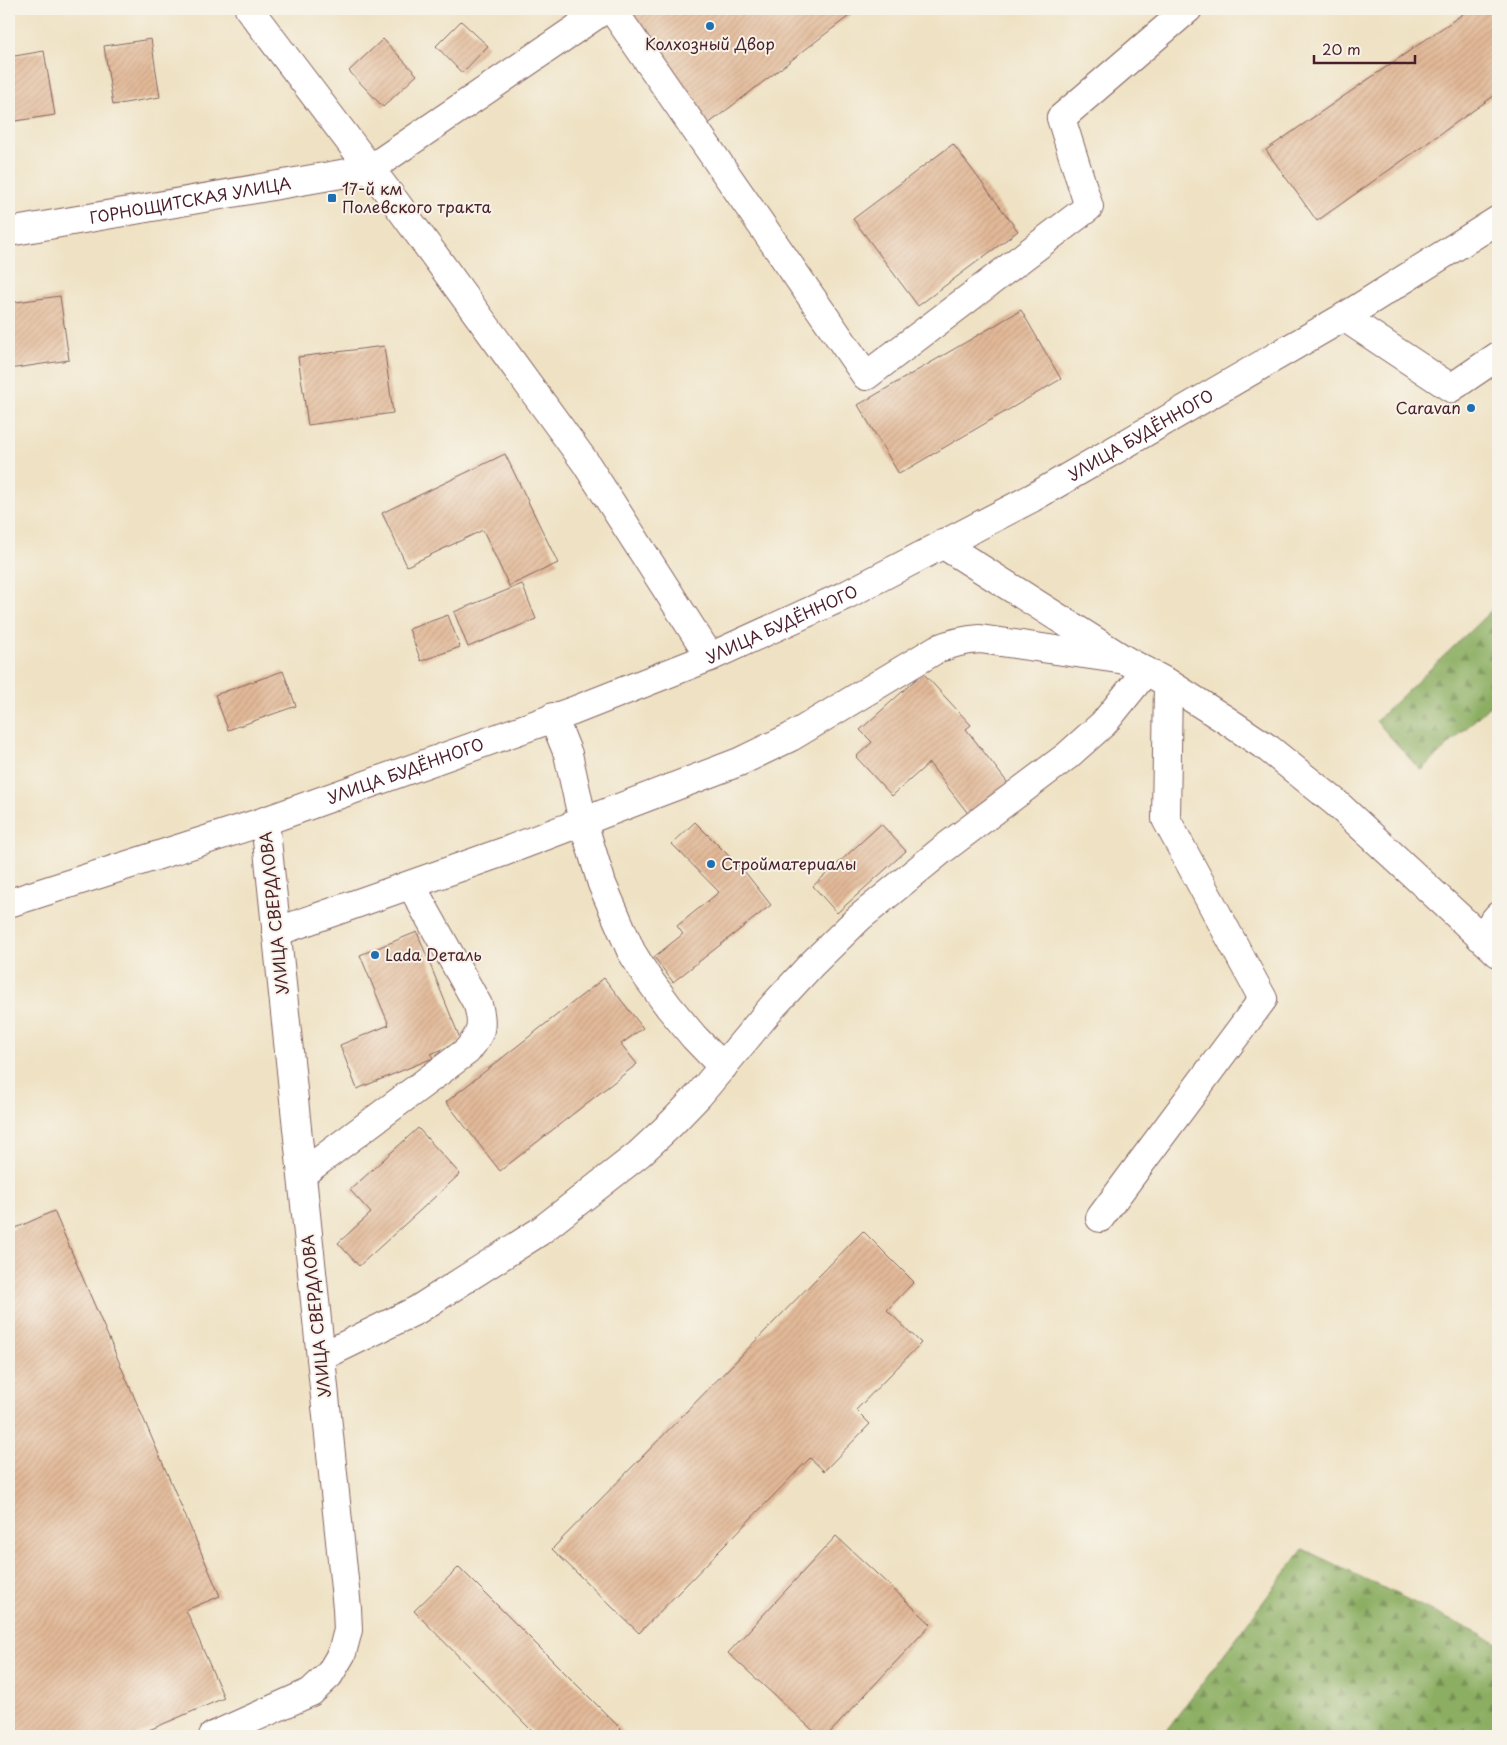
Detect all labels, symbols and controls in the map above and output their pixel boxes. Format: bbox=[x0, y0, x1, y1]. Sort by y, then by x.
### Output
marker: Колхозный Двор bbox=[704, 20, 716, 32]
place label: Колхозный Двор bbox=[645, 31, 775, 55]
scale bar bbox=[1314, 32, 1416, 64]
text: 20 m bbox=[1322, 37, 1361, 60]
street label: ГОРНОЩИТСКАЯ УЛИЦА bbox=[87, 170, 293, 229]
place label: 17-й км Полевского тракта bbox=[342, 176, 491, 218]
marker: 17-й км Полевского тракта bbox=[326, 192, 338, 204]
street label: УЛИЦА БУДЁННОГО bbox=[1063, 382, 1217, 486]
place label: Caravan bbox=[1396, 395, 1461, 419]
marker: Caravan bbox=[1465, 402, 1477, 414]
street label: УЛИЦА БУДЁННОГО bbox=[701, 578, 862, 668]
street label: УЛИЦА БУДЁННОГО bbox=[324, 731, 487, 809]
street label: УЛИЦА СВЕРДЛОВА bbox=[252, 830, 293, 996]
place label: Стройматериалы bbox=[721, 851, 856, 875]
marker: Стройматериалы bbox=[705, 858, 717, 870]
place label: Lada Dеталь bbox=[385, 942, 482, 966]
marker: Lada Dеталь bbox=[369, 949, 381, 961]
street label: УЛИЦА СВЕРДЛОВА bbox=[294, 1233, 335, 1399]

